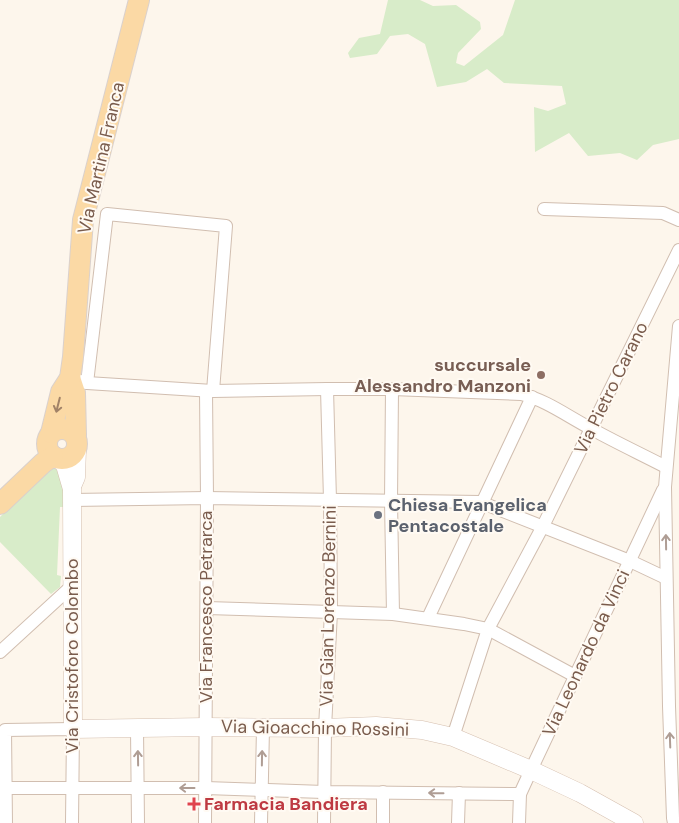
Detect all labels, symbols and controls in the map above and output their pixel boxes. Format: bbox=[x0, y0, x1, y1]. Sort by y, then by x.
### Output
street label: Via Martina Franca bbox=[72, 80, 130, 236]
street label: Via Pietro Carano bbox=[569, 318, 653, 458]
place label: succursale Alessandro Manzoni bbox=[354, 353, 531, 398]
marker: succursale Alessandro Manzoni bbox=[535, 369, 547, 381]
one-way arrow bbox=[53, 396, 62, 412]
place label: Chiesa Evangelica Pentacostale bbox=[388, 493, 547, 538]
street label: Via Gian Lorenzo Bernini bbox=[314, 505, 342, 707]
marker: Chiesa Evangelica Pentacostale bbox=[372, 509, 384, 521]
street label: Via Francesco Petrarca bbox=[194, 511, 218, 703]
one-way arrow bbox=[661, 534, 671, 550]
street label: Via Cristoforo Colombo bbox=[60, 558, 84, 754]
street label: Via Leonardo da Vinci bbox=[537, 566, 635, 740]
street label: Via Gioacchino Rossini bbox=[221, 714, 409, 742]
one-way arrow bbox=[665, 732, 675, 748]
one-way arrow bbox=[258, 750, 267, 766]
one-way arrow bbox=[133, 751, 143, 767]
one-way arrow bbox=[179, 783, 195, 793]
one-way arrow bbox=[429, 788, 445, 798]
place label: Farmacia Bandiera bbox=[204, 792, 368, 816]
marker: Farmacia Bandiera bbox=[188, 798, 200, 810]

